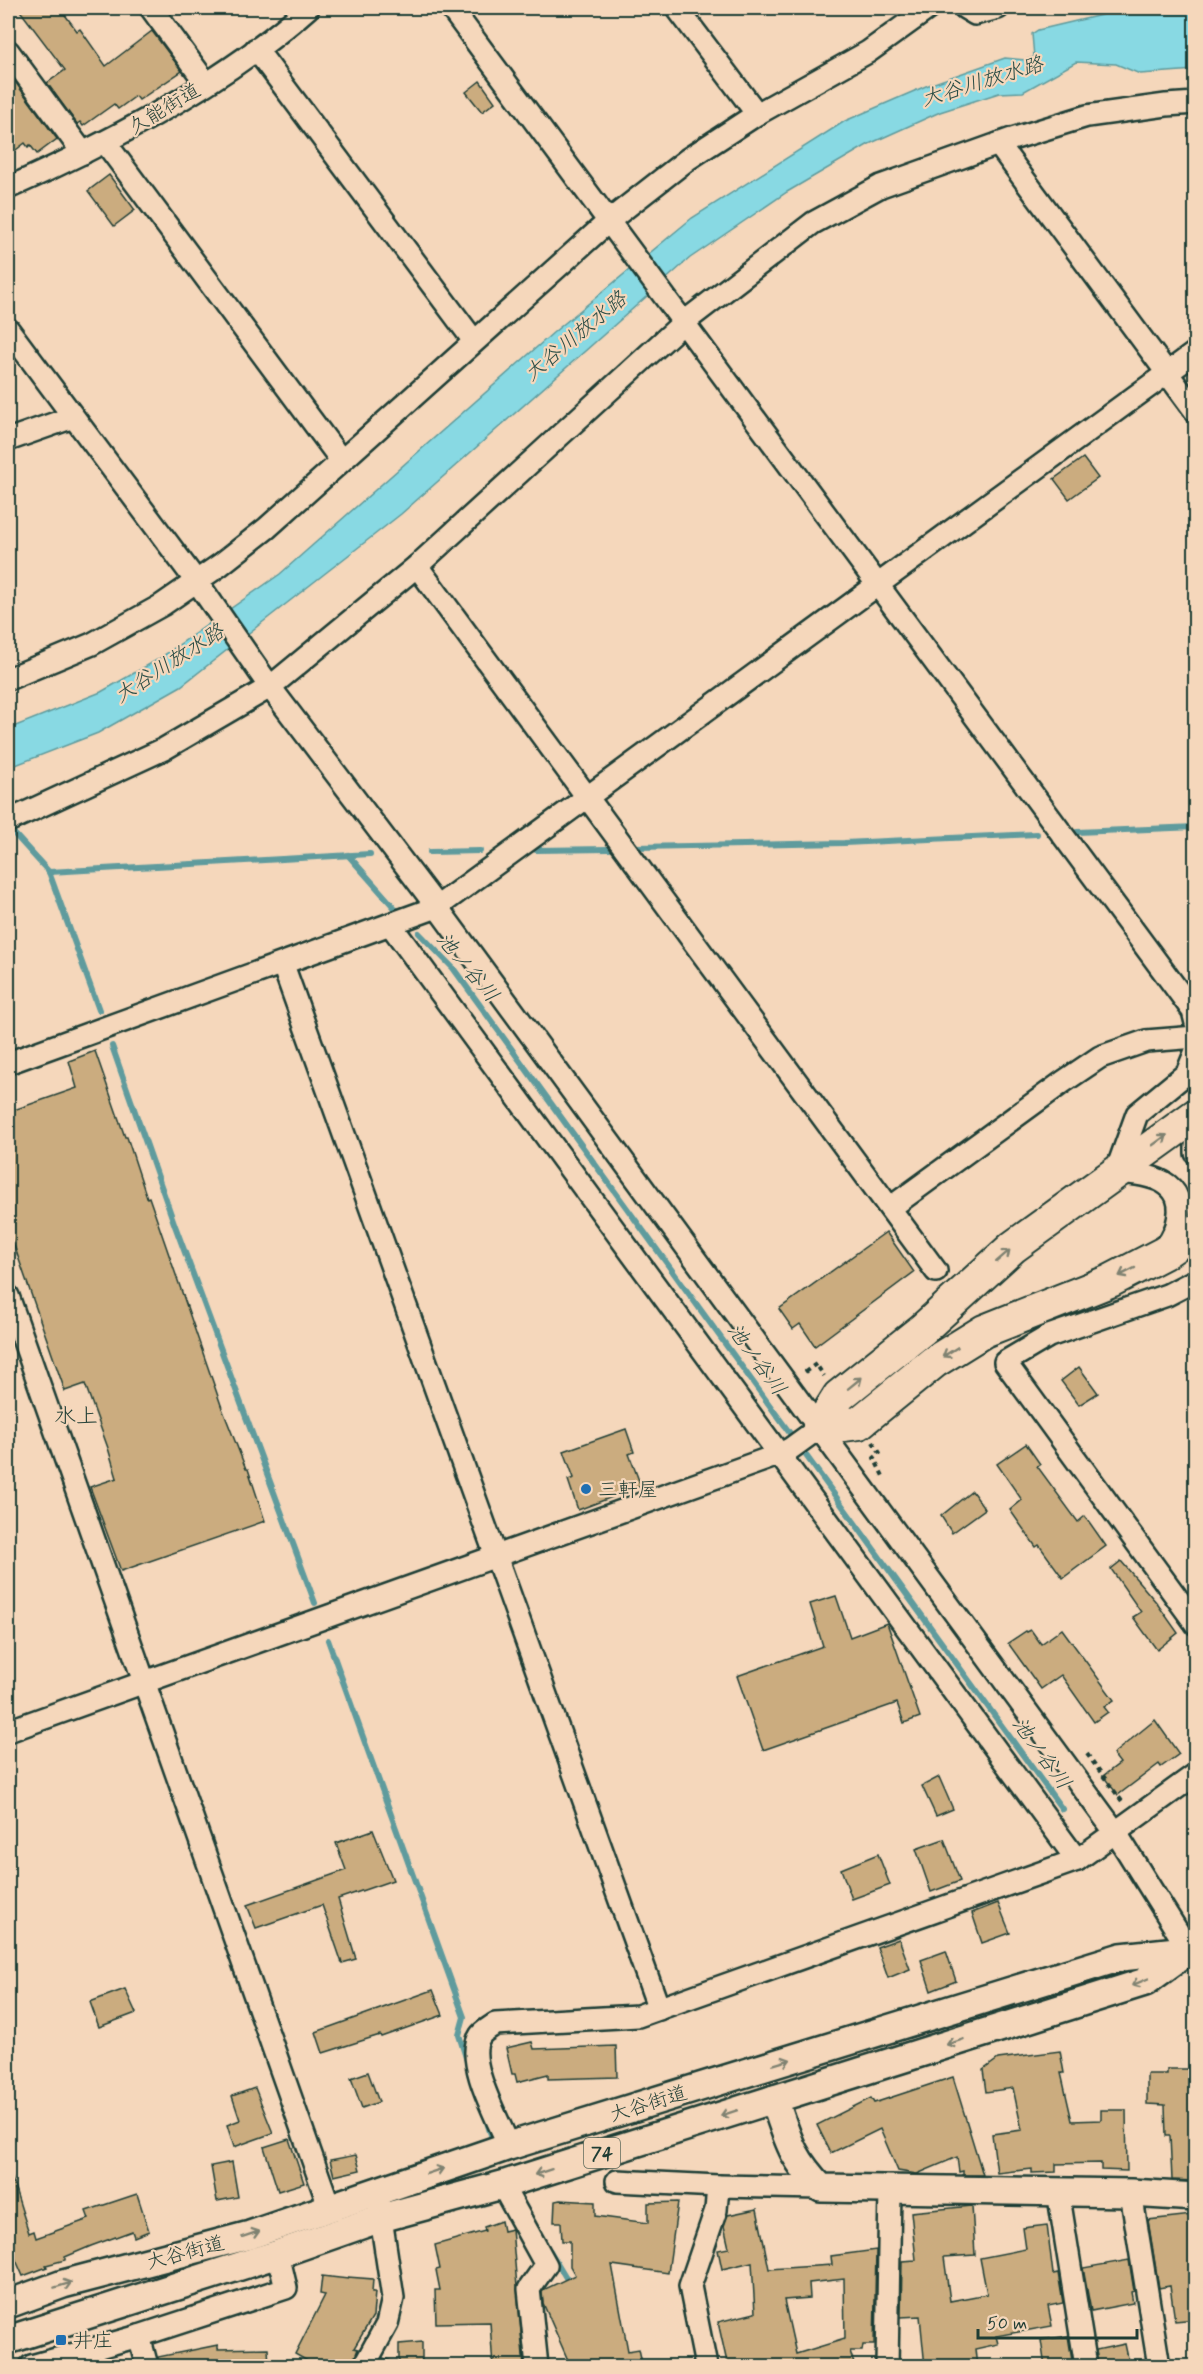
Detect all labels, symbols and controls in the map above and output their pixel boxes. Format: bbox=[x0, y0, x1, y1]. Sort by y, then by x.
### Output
water label: 大谷川放水路 bbox=[918, 50, 1048, 114]
street label: 久能街道 bbox=[124, 77, 206, 141]
water label: 大谷川放水路 bbox=[518, 285, 634, 388]
water label: 大谷川放水路 bbox=[109, 617, 231, 710]
water label: 池ノ谷川 bbox=[430, 926, 505, 1009]
one-way arrow bbox=[1151, 1134, 1167, 1146]
one-way arrow bbox=[995, 1249, 1010, 1263]
one-way arrow bbox=[1119, 1267, 1137, 1278]
water label: 池ノ谷川 bbox=[720, 1317, 792, 1402]
one-way arrow bbox=[942, 1346, 959, 1358]
one-way arrow bbox=[847, 1376, 862, 1390]
district label: 水上 bbox=[54, 1403, 98, 1431]
place label: 三軒屋 bbox=[598, 1477, 658, 1504]
marker: 三軒屋 bbox=[579, 1482, 593, 1496]
water label: 池ノ谷川 bbox=[1005, 1711, 1077, 1796]
one-way arrow bbox=[1132, 1977, 1150, 1988]
one-way arrow bbox=[946, 2037, 965, 2048]
one-way arrow bbox=[772, 2056, 791, 2067]
street label: 大谷街道 bbox=[606, 2080, 691, 2129]
one-way arrow bbox=[720, 2109, 739, 2120]
road number: 74 bbox=[584, 2138, 620, 2168]
one-way arrow bbox=[425, 2164, 444, 2175]
one-way arrow bbox=[534, 2167, 553, 2178]
one-way arrow bbox=[241, 2228, 260, 2239]
street label: 大谷街道 bbox=[143, 2230, 228, 2277]
one-way arrow bbox=[53, 2279, 72, 2290]
scale bar bbox=[978, 2302, 1137, 2340]
text: 50 m bbox=[987, 2312, 1027, 2336]
place label: 井庄 bbox=[73, 2328, 113, 2355]
marker: 井庄 bbox=[54, 2333, 68, 2347]

